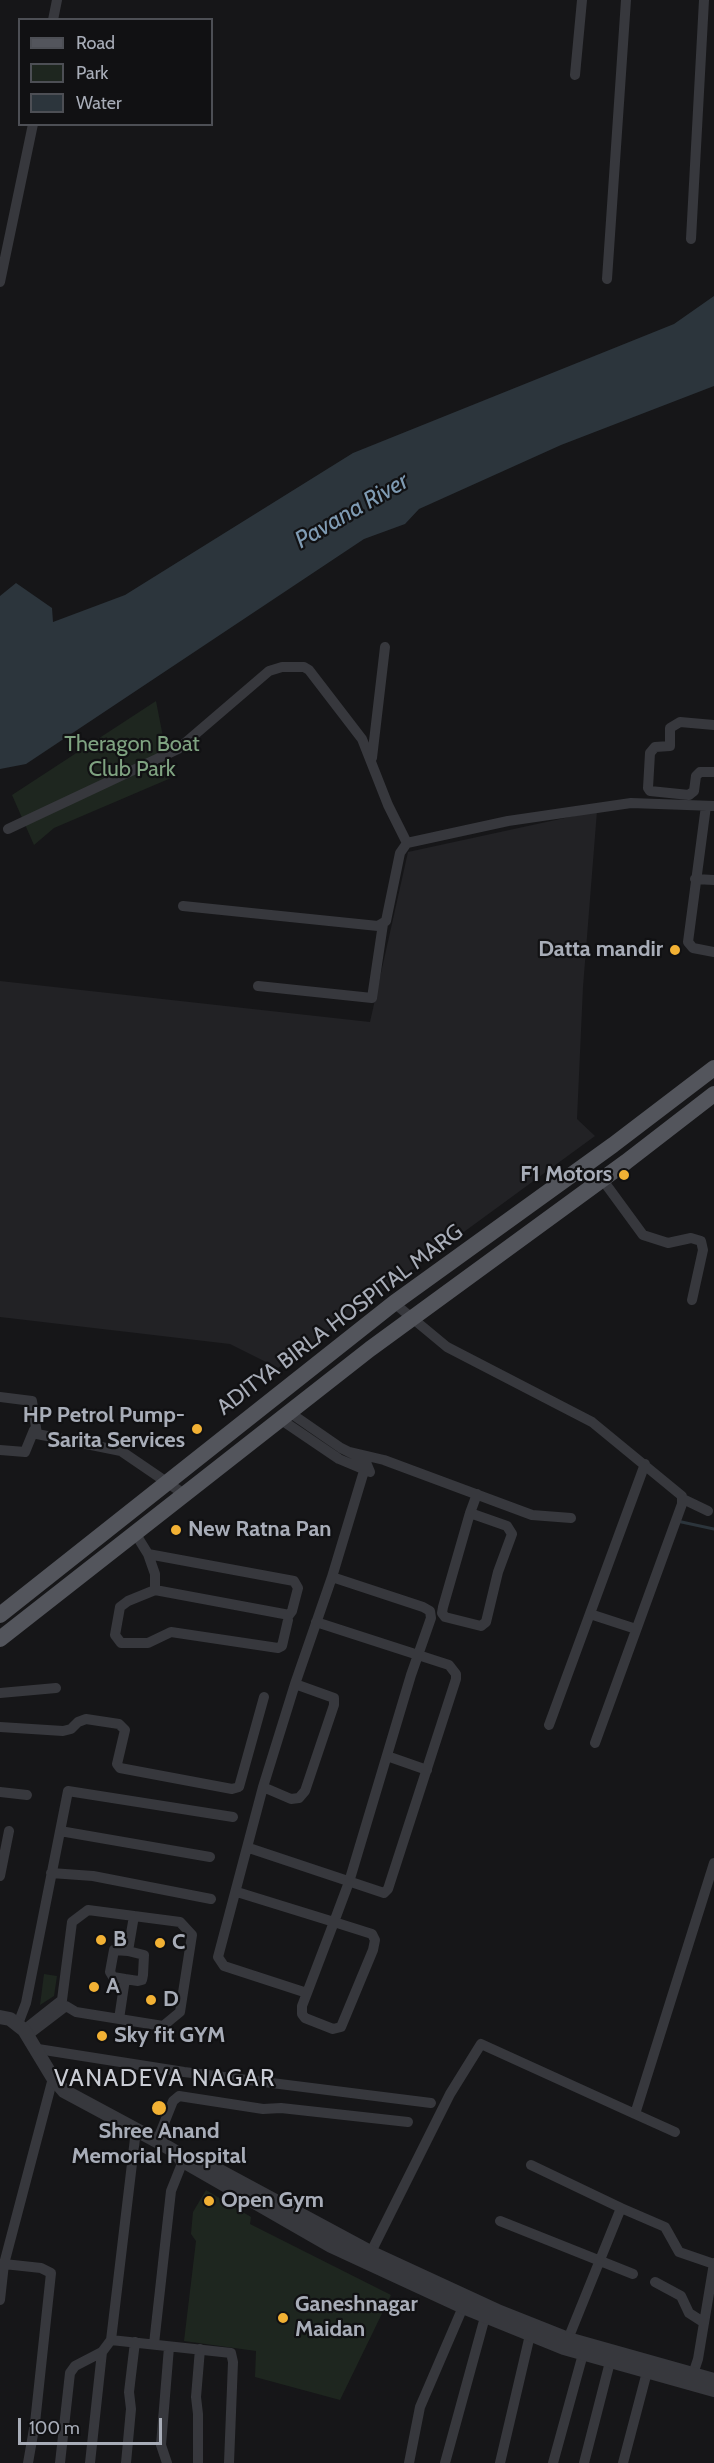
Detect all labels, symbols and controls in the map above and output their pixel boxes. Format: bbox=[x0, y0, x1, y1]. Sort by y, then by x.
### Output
legend bbox=[18, 18, 213, 126]
text: Road bbox=[76, 32, 115, 54]
text: Park bbox=[76, 62, 108, 84]
text: Water bbox=[76, 92, 122, 114]
water label: Pavana River bbox=[290, 467, 414, 555]
park label: Theragon Boat Club Park bbox=[64, 732, 200, 784]
place label: Datta mandir bbox=[538, 937, 663, 963]
marker: Datta mandir bbox=[668, 943, 682, 957]
place label: F1 Motors bbox=[520, 1162, 612, 1188]
marker: F1 Motors bbox=[617, 1168, 631, 1182]
street label: ADITYA BIRLA HOSPITAL MARG bbox=[212, 1219, 468, 1421]
place label: HP Petrol Pump- Sarita Services bbox=[23, 1403, 185, 1454]
marker: HP Petrol Pump- Sarita Services bbox=[190, 1422, 204, 1436]
place label: New Ratna Pan bbox=[188, 1517, 331, 1543]
marker: New Ratna Pan bbox=[169, 1523, 183, 1537]
place label: B bbox=[113, 1927, 127, 1953]
place label: C bbox=[172, 1930, 185, 1956]
marker: B bbox=[94, 1933, 108, 1947]
marker: C bbox=[153, 1936, 167, 1950]
place label: A bbox=[106, 1974, 120, 2000]
marker: A bbox=[87, 1980, 101, 1994]
place label: D bbox=[163, 1987, 179, 2013]
marker: D bbox=[144, 1993, 158, 2007]
place label: Sky fit GYM bbox=[114, 2023, 225, 2049]
marker: Sky fit GYM bbox=[95, 2029, 109, 2043]
district label: VANADEVA NAGAR bbox=[54, 2065, 276, 2093]
marker: Shree Anand Memorial Hospital bbox=[150, 2099, 168, 2117]
place label: Shree Anand Memorial Hospital bbox=[71, 2119, 247, 2170]
place label: Open Gym bbox=[221, 2188, 324, 2214]
marker: Open Gym bbox=[202, 2194, 216, 2208]
place label: Ganeshnagar Maidan bbox=[295, 2292, 418, 2344]
marker: Ganeshnagar Maidan bbox=[276, 2311, 290, 2325]
scale bar bbox=[21, 2406, 165, 2444]
text: 100 m bbox=[29, 2417, 80, 2439]

